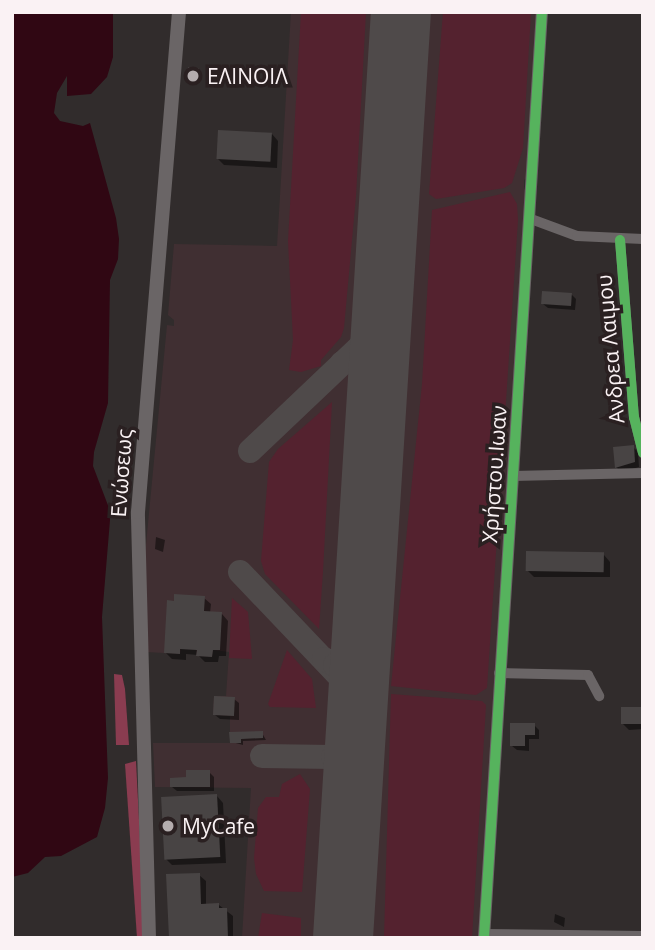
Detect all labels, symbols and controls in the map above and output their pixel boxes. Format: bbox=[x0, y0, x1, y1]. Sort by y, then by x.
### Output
place label: ΕΛΙΝΟΙΛ bbox=[207, 63, 288, 89]
marker: ΕΛΙΝΟΙΛ bbox=[185, 68, 201, 84]
street label: Ανδρεα Λαιμου bbox=[591, 274, 629, 424]
street label: Χρήστου.Ιωαν bbox=[477, 404, 511, 544]
street label: Ενώσεως bbox=[105, 428, 137, 518]
place label: MyCafe bbox=[182, 813, 255, 839]
marker: MyCafe bbox=[160, 818, 176, 834]

